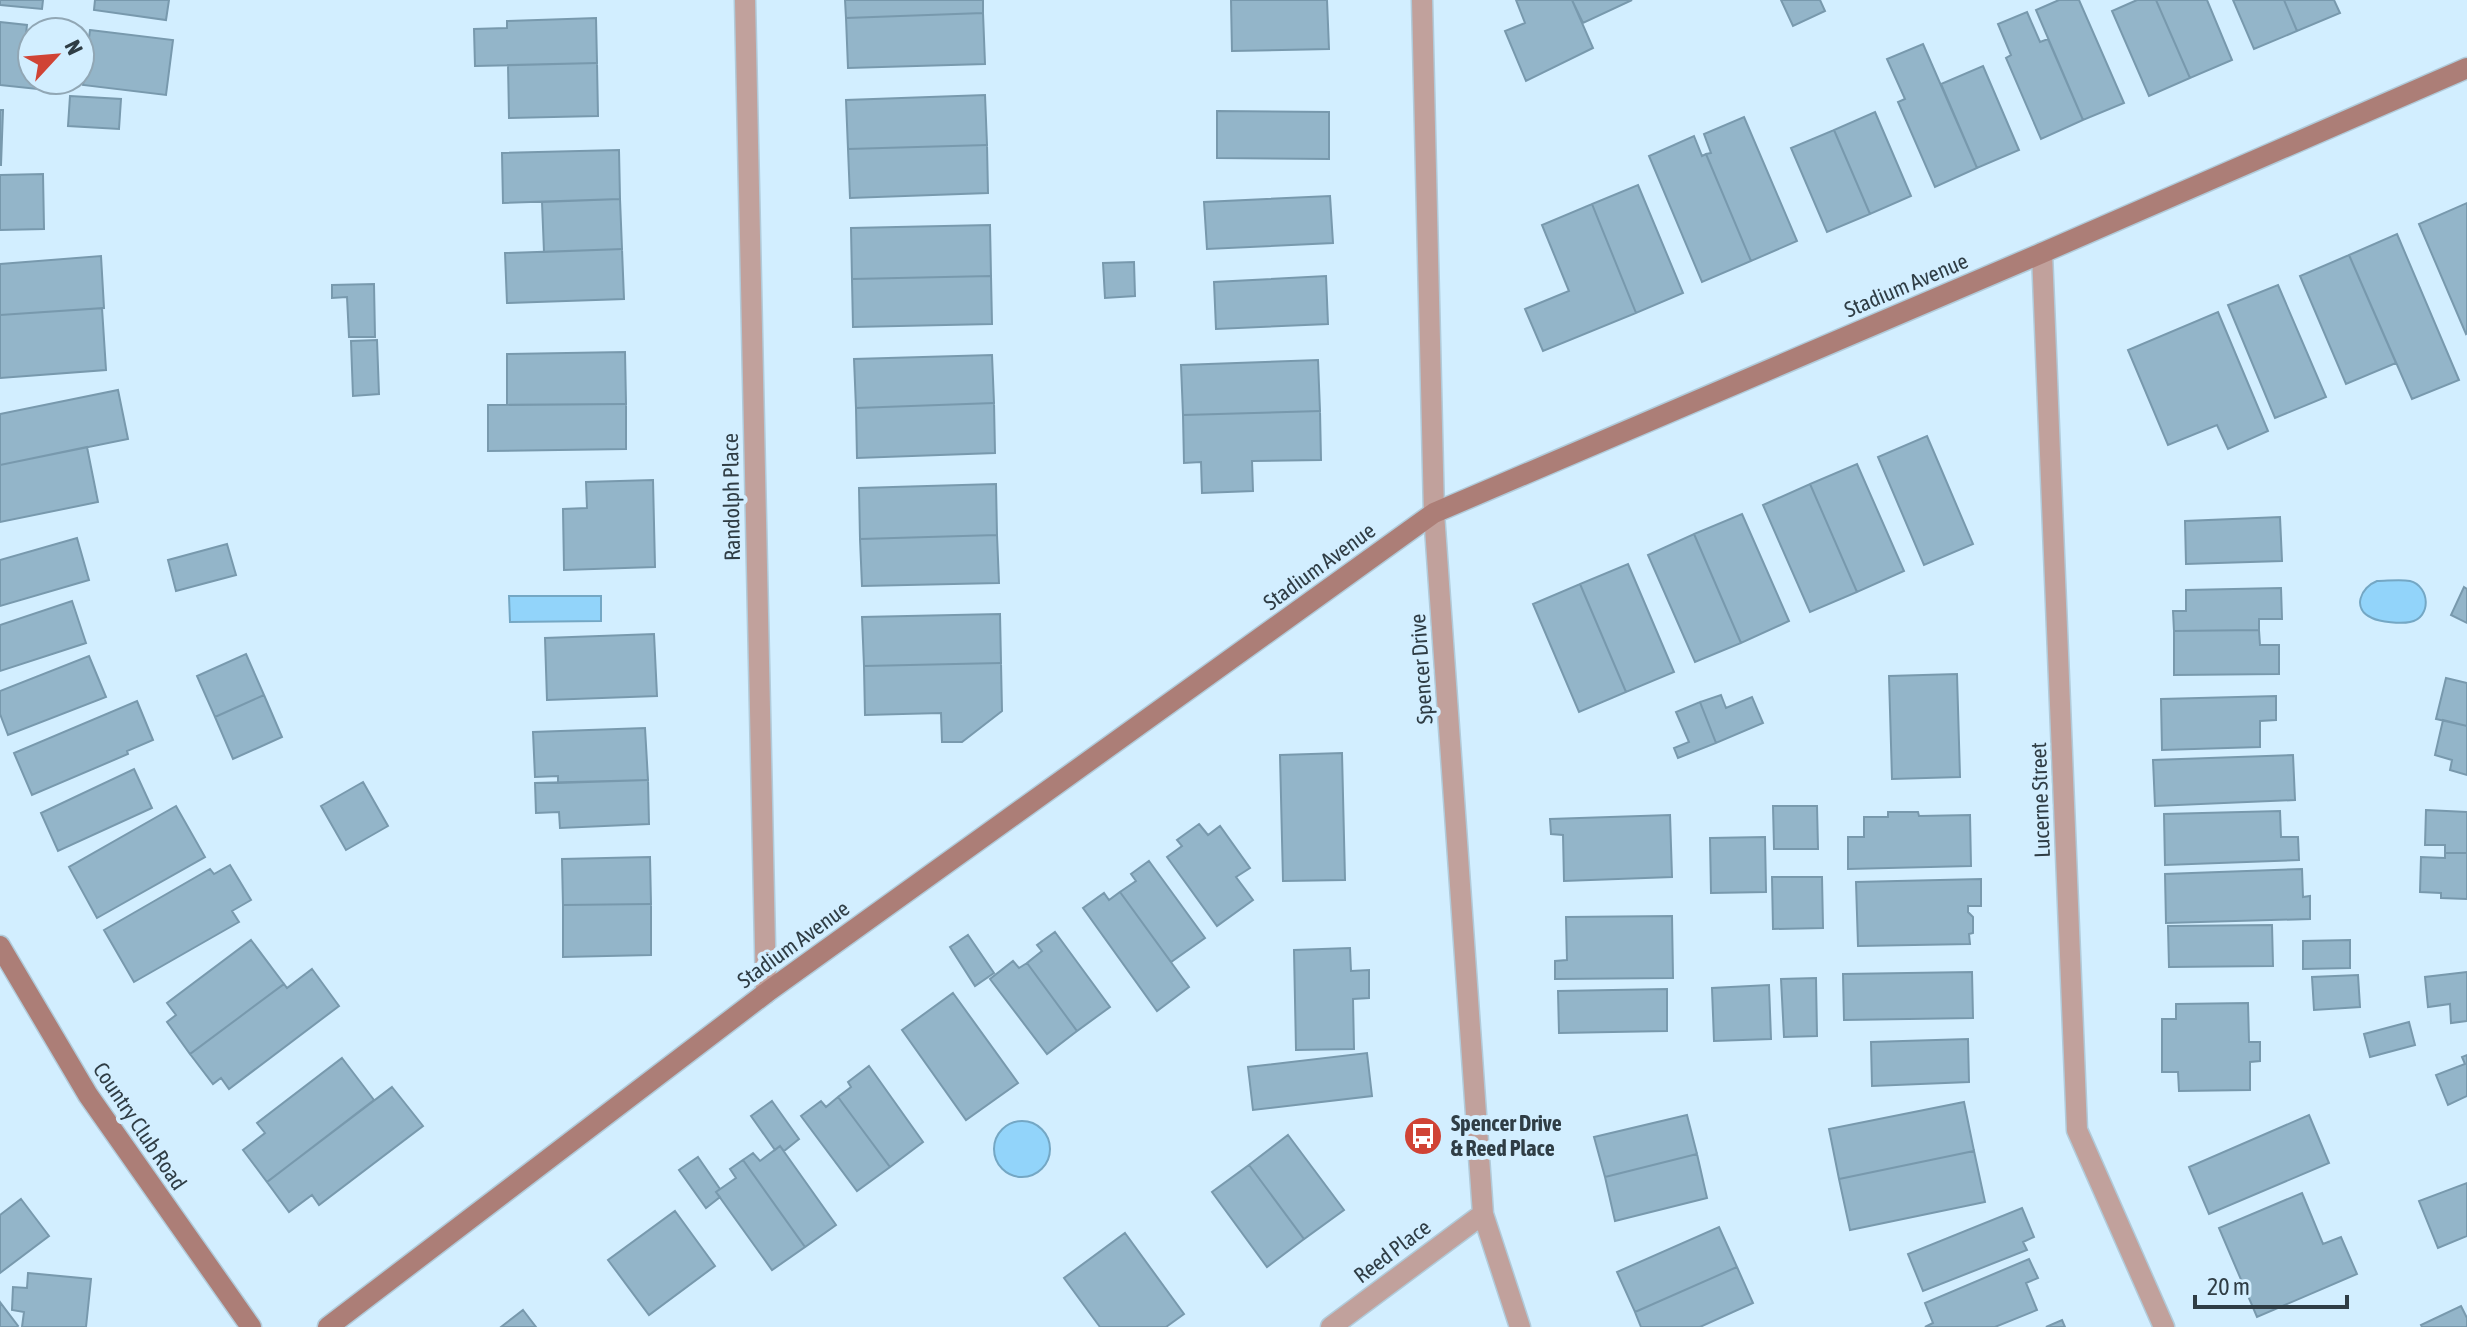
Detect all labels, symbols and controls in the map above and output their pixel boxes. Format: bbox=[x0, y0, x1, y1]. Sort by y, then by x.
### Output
north arrow bbox=[16, 16, 96, 96]
text: N bbox=[59, 36, 89, 59]
street label: Stadium Avenue bbox=[1840, 247, 1972, 323]
street label: Randolph Place bbox=[717, 433, 745, 561]
street label: Stadium Avenue bbox=[1258, 517, 1380, 615]
street label: Spencer Drive bbox=[1404, 613, 1438, 725]
street label: Lucerne Street bbox=[2025, 742, 2055, 858]
street label: Stadium Avenue bbox=[732, 895, 854, 993]
street label: Country Club Road bbox=[88, 1057, 192, 1195]
place label: Spencer Drive & Reed Place bbox=[1451, 1110, 1562, 1161]
bus stop icon: Spencer Drive & Reed Place bbox=[1402, 1115, 1444, 1157]
street label: Reed Place bbox=[1349, 1214, 1435, 1288]
scale bar bbox=[2195, 1259, 2347, 1309]
text: 20 m bbox=[2207, 1273, 2250, 1300]

